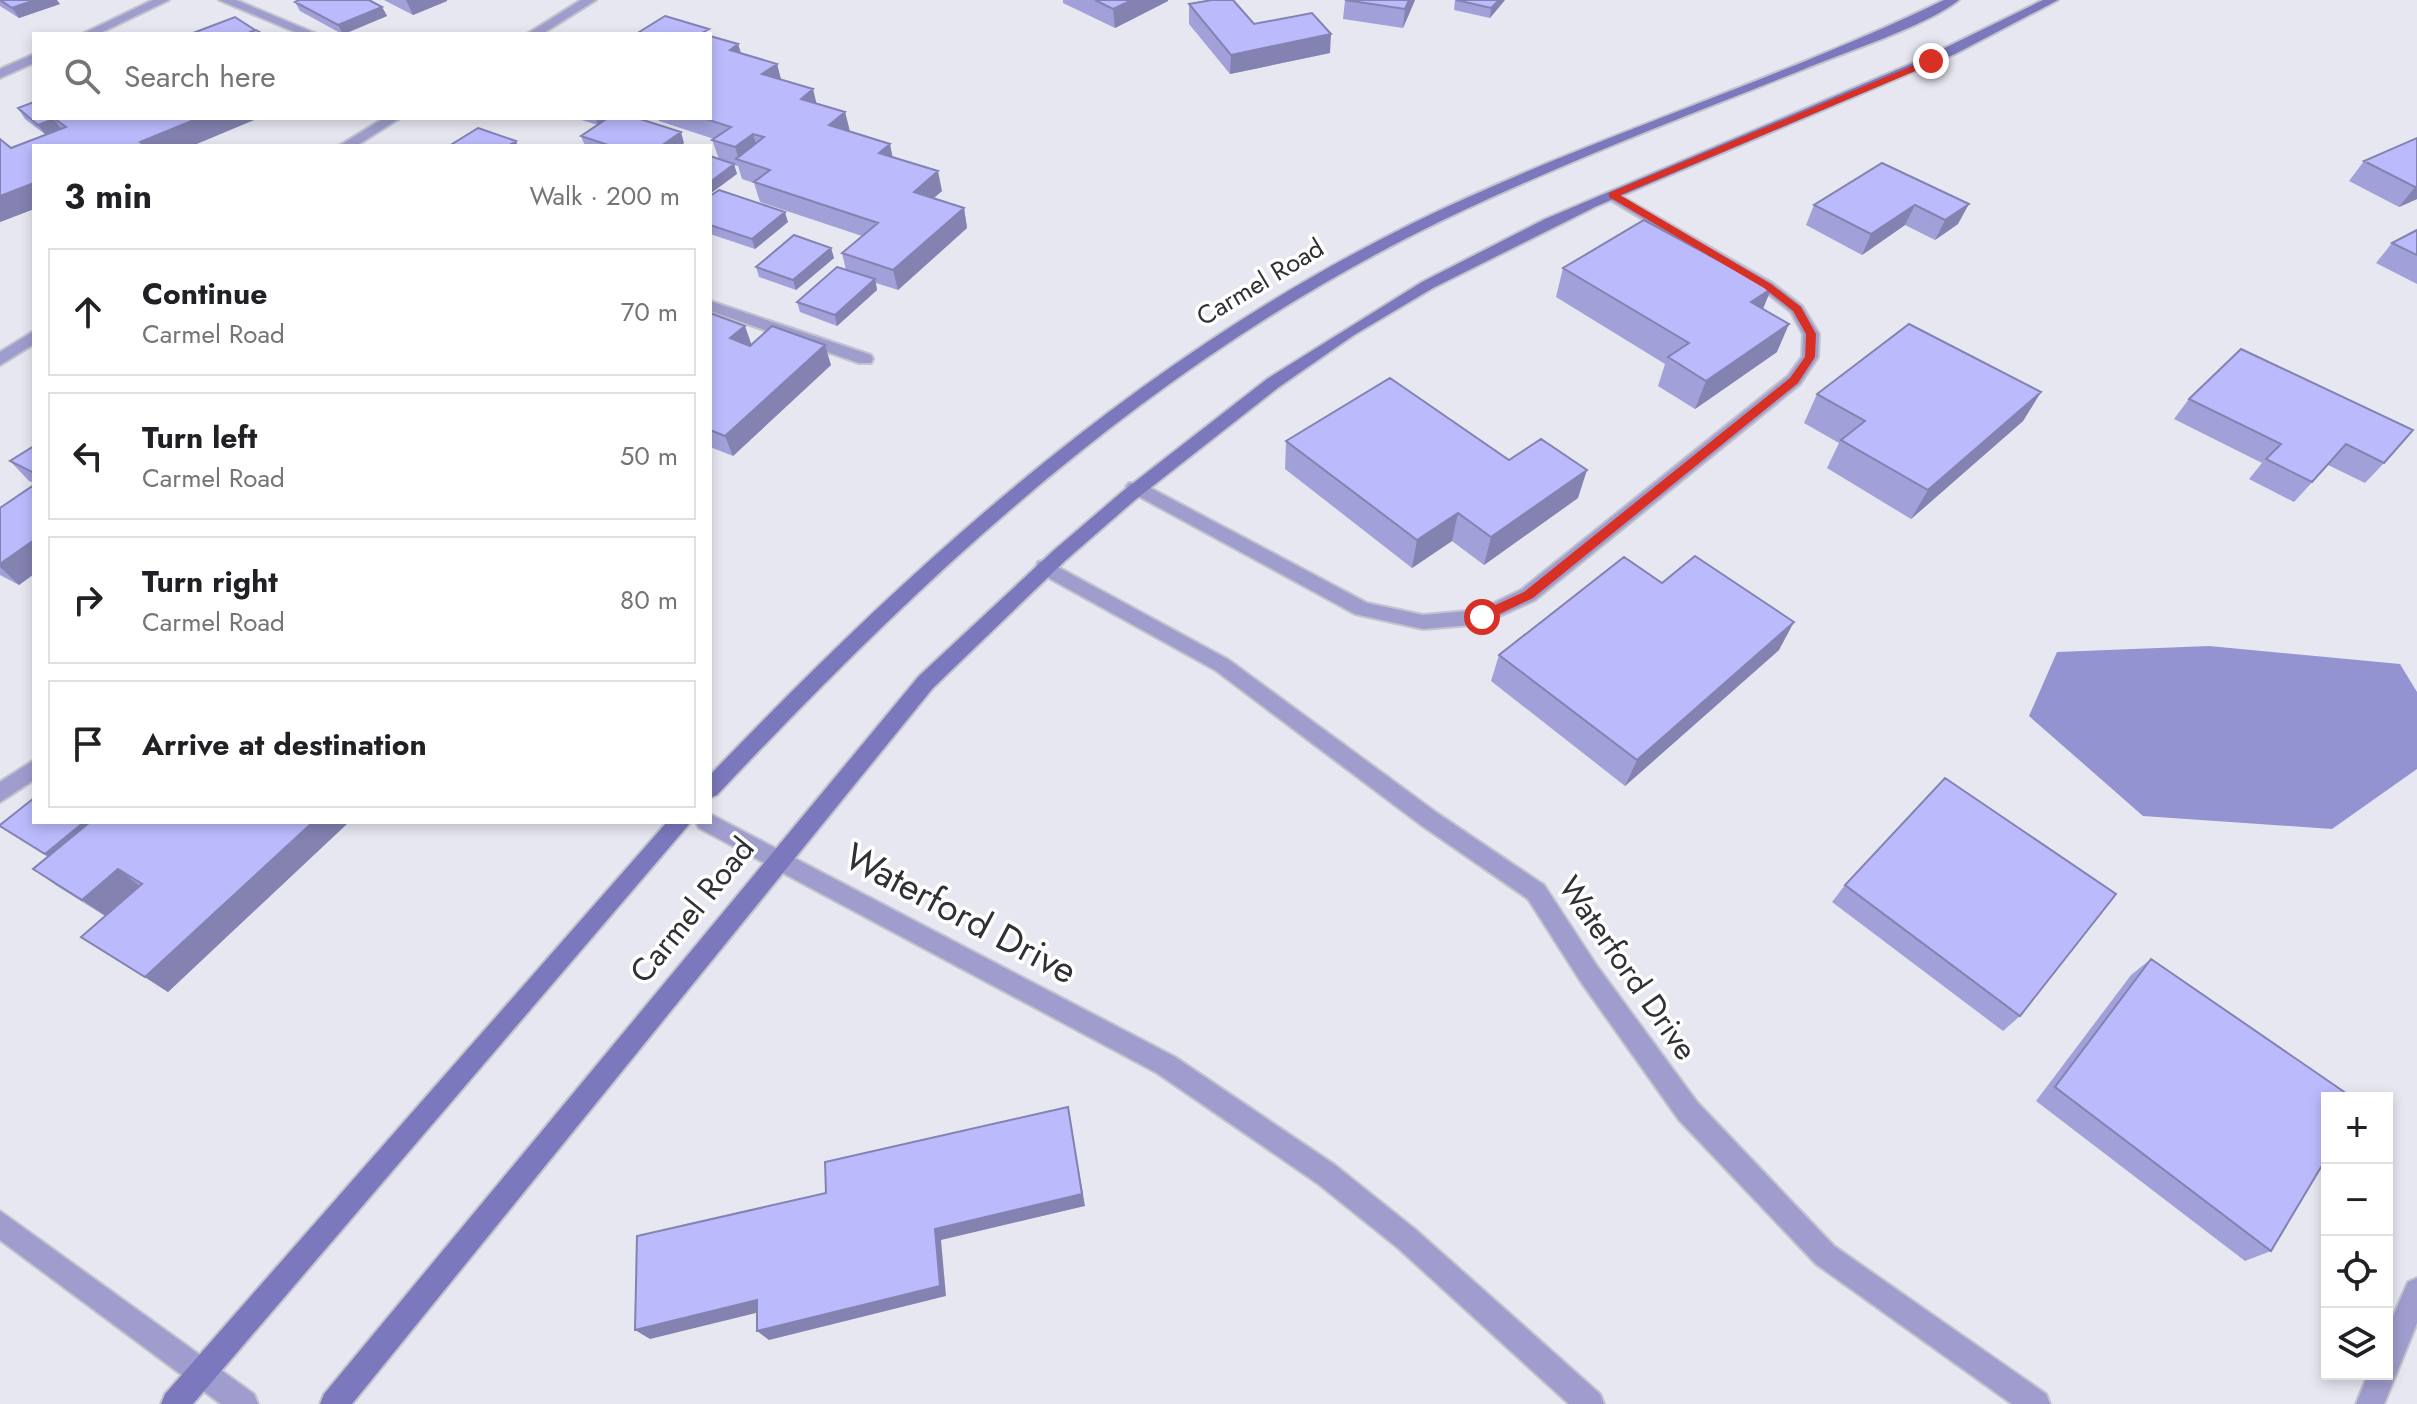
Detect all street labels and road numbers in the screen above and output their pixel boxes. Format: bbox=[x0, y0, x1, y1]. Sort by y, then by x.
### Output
street label: Carmel Road bbox=[1189, 229, 1331, 335]
street label: Carmel Road bbox=[619, 827, 765, 993]
street label: Waterford Drive bbox=[835, 829, 1087, 997]
street label: Waterford Drive bbox=[1547, 867, 1709, 1069]

